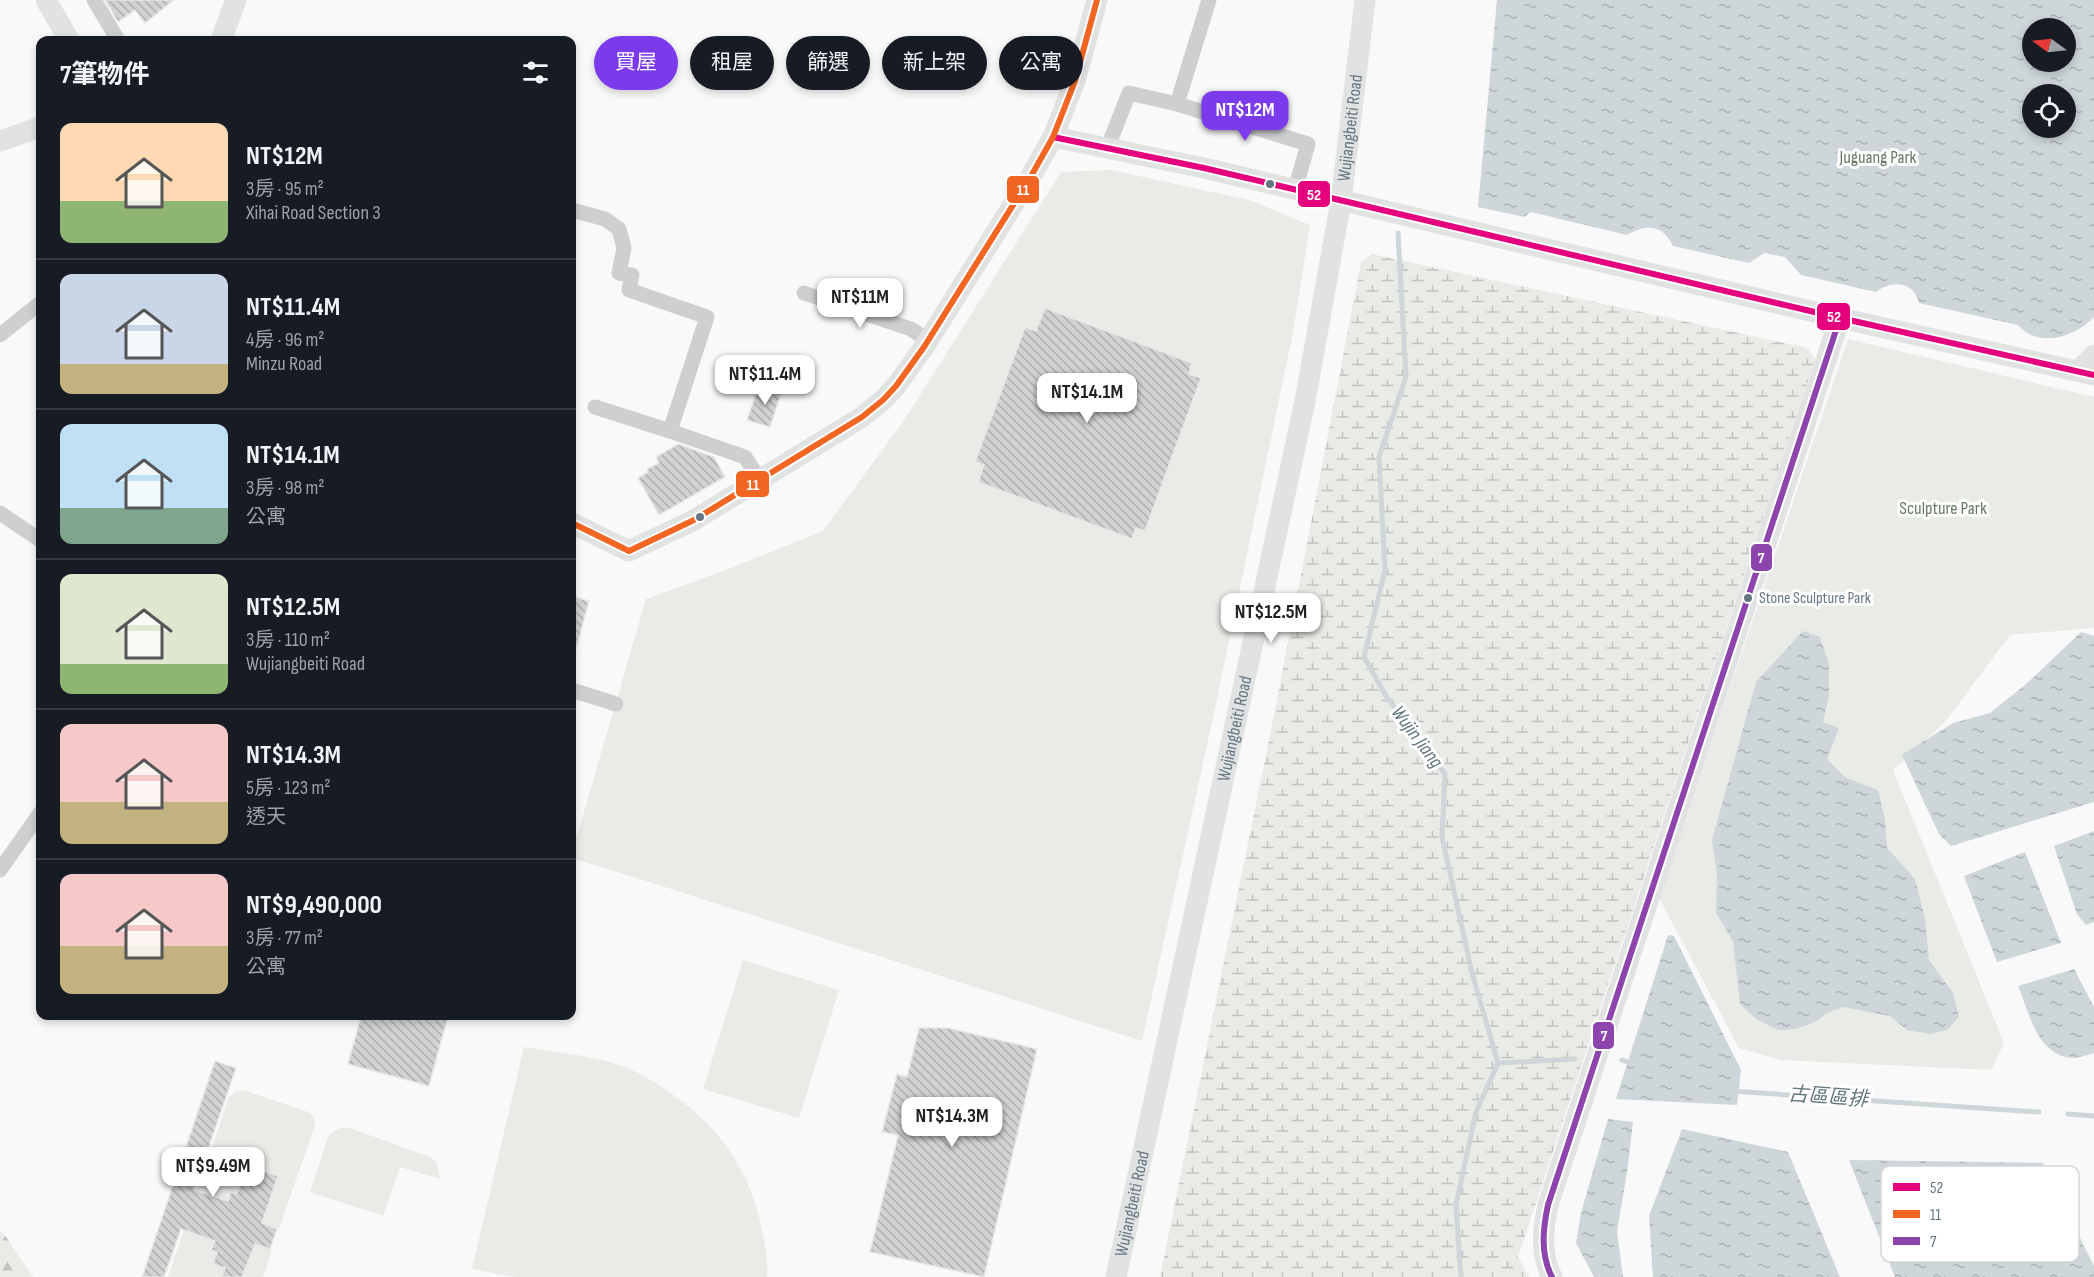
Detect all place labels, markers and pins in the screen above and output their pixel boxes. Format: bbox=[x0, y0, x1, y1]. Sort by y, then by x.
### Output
pin: NT$12M bbox=[1196, 91, 1294, 142]
unlabelled marker bbox=[1264, 178, 1276, 190]
pin: NT$11M bbox=[811, 278, 909, 329]
pin: NT$11.4M bbox=[703, 355, 827, 406]
pin: NT$14.1M bbox=[1025, 373, 1149, 424]
unlabelled marker bbox=[694, 511, 706, 523]
place label: Stone Sculpture Park bbox=[1759, 589, 1871, 608]
marker: Stone Sculpture Park bbox=[1742, 592, 1754, 604]
pin: NT$12.5M bbox=[1209, 593, 1333, 644]
pin: NT$14.3M bbox=[890, 1097, 1014, 1148]
pin: NT$9.49M bbox=[151, 1147, 275, 1198]

